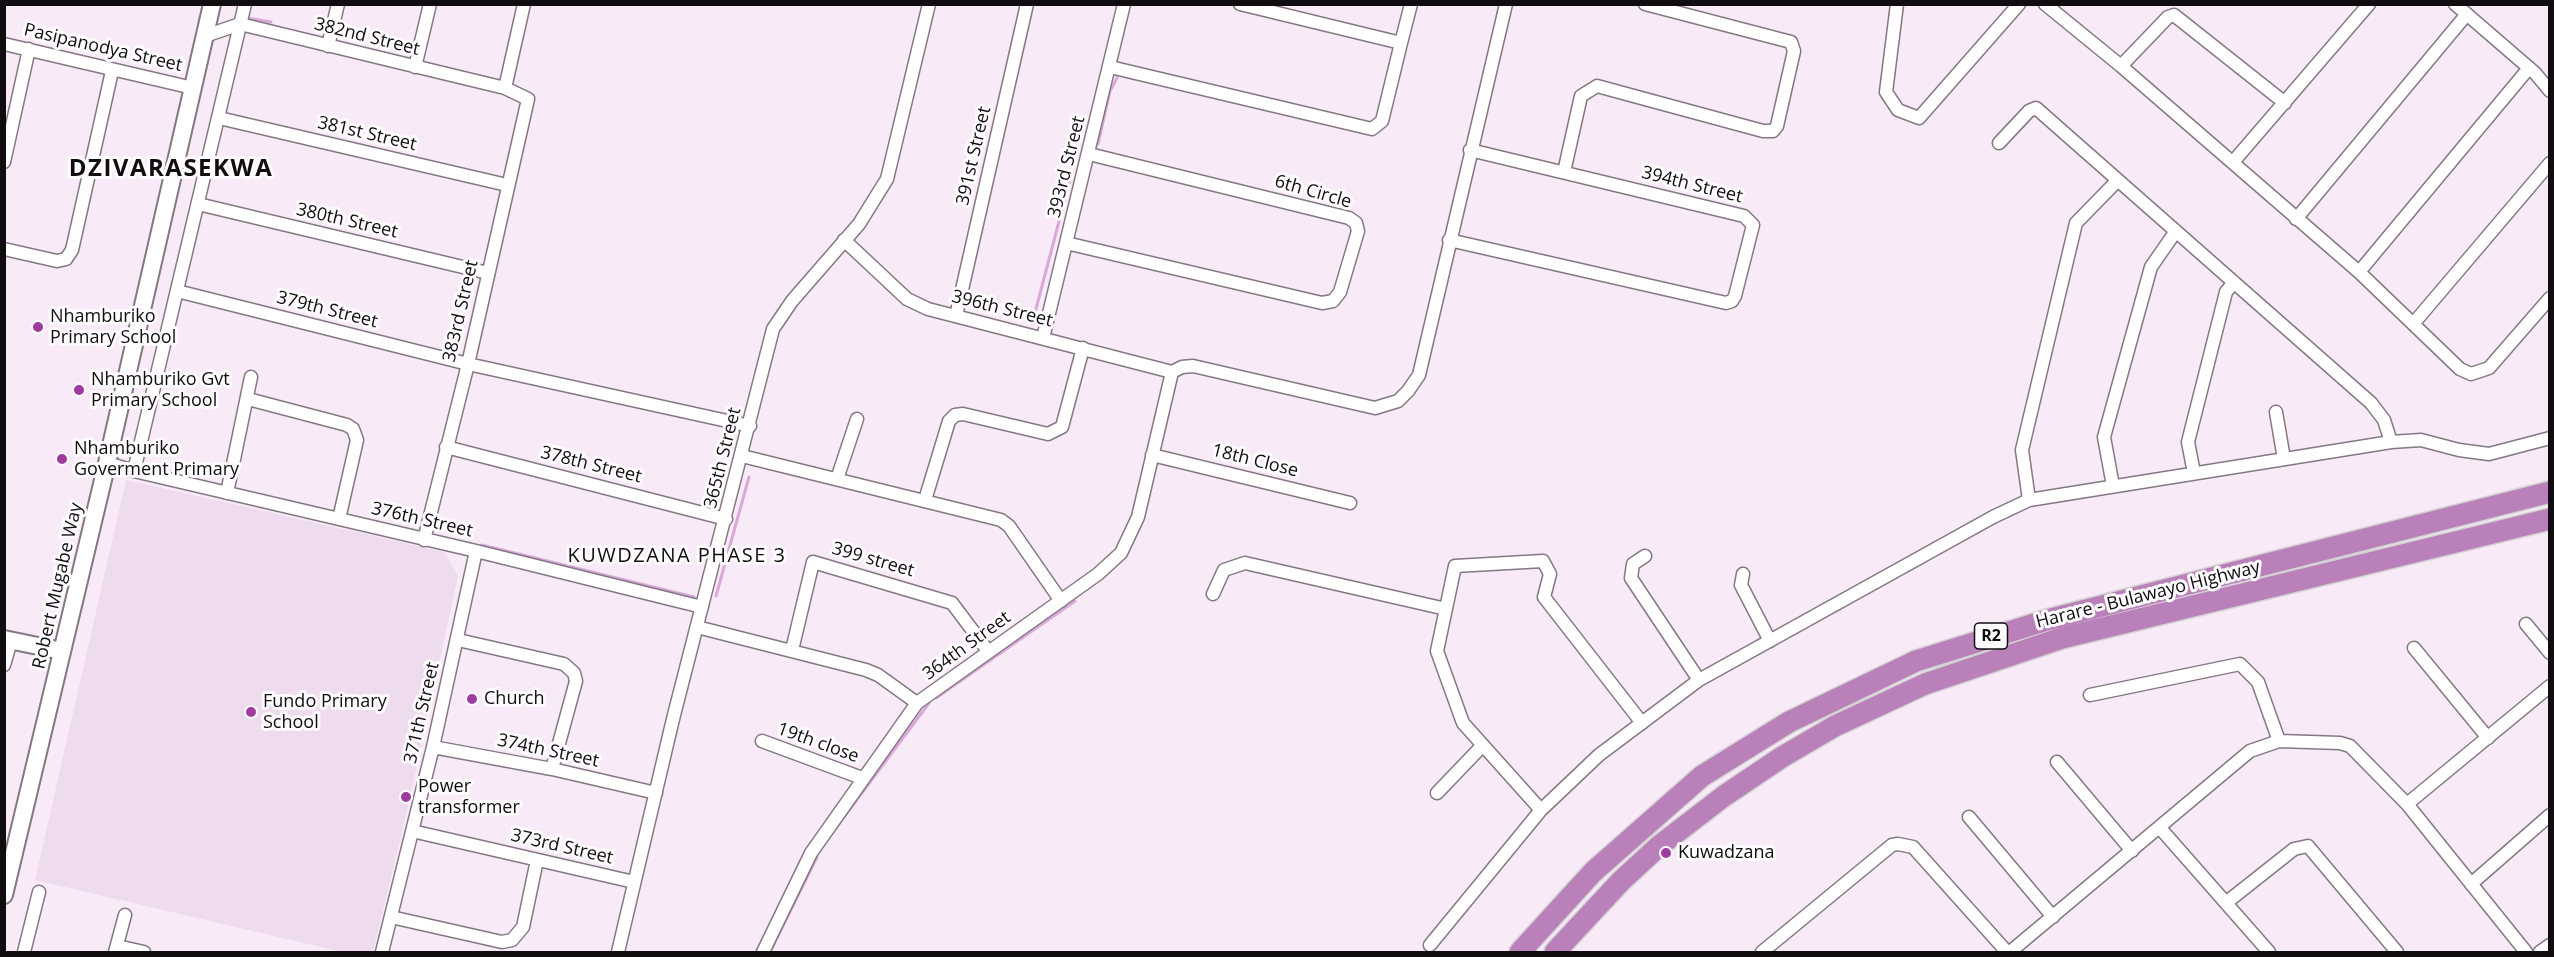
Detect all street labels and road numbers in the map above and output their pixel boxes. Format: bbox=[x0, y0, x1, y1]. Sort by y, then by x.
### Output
street label: 382nd Street bbox=[312, 13, 422, 61]
street label: Pasipanodya Street bbox=[22, 19, 184, 77]
street label: 391st Street bbox=[952, 104, 996, 208]
street label: 381st Street bbox=[315, 112, 419, 156]
street label: 393rd Street bbox=[1044, 114, 1090, 220]
street label: 394th Street bbox=[1639, 162, 1745, 208]
street label: 6th Circle bbox=[1272, 171, 1354, 213]
street label: 380th Street bbox=[294, 199, 400, 243]
street label: 383rd Street bbox=[439, 258, 483, 364]
street label: 396th Street bbox=[949, 286, 1055, 332]
street label: 379th Street bbox=[274, 287, 380, 333]
street label: 365th Street bbox=[700, 405, 746, 511]
street label: 18th Close bbox=[1210, 440, 1300, 482]
street label: 378th Street bbox=[538, 442, 644, 488]
street label: 376th Street bbox=[369, 498, 475, 542]
street label: Robert Mugabe Way bbox=[28, 501, 88, 671]
street label: 399 street bbox=[829, 538, 917, 582]
street label: Harare - Bulawayo Highway bbox=[2034, 557, 2262, 633]
street label: 364th Street bbox=[919, 607, 1015, 685]
road number: R2 bbox=[1974, 623, 2008, 649]
street label: 371th Street bbox=[400, 660, 444, 766]
street label: 19th close bbox=[774, 718, 862, 768]
street label: 374th Street bbox=[495, 730, 601, 772]
street label: 373rd Street bbox=[509, 825, 615, 869]

